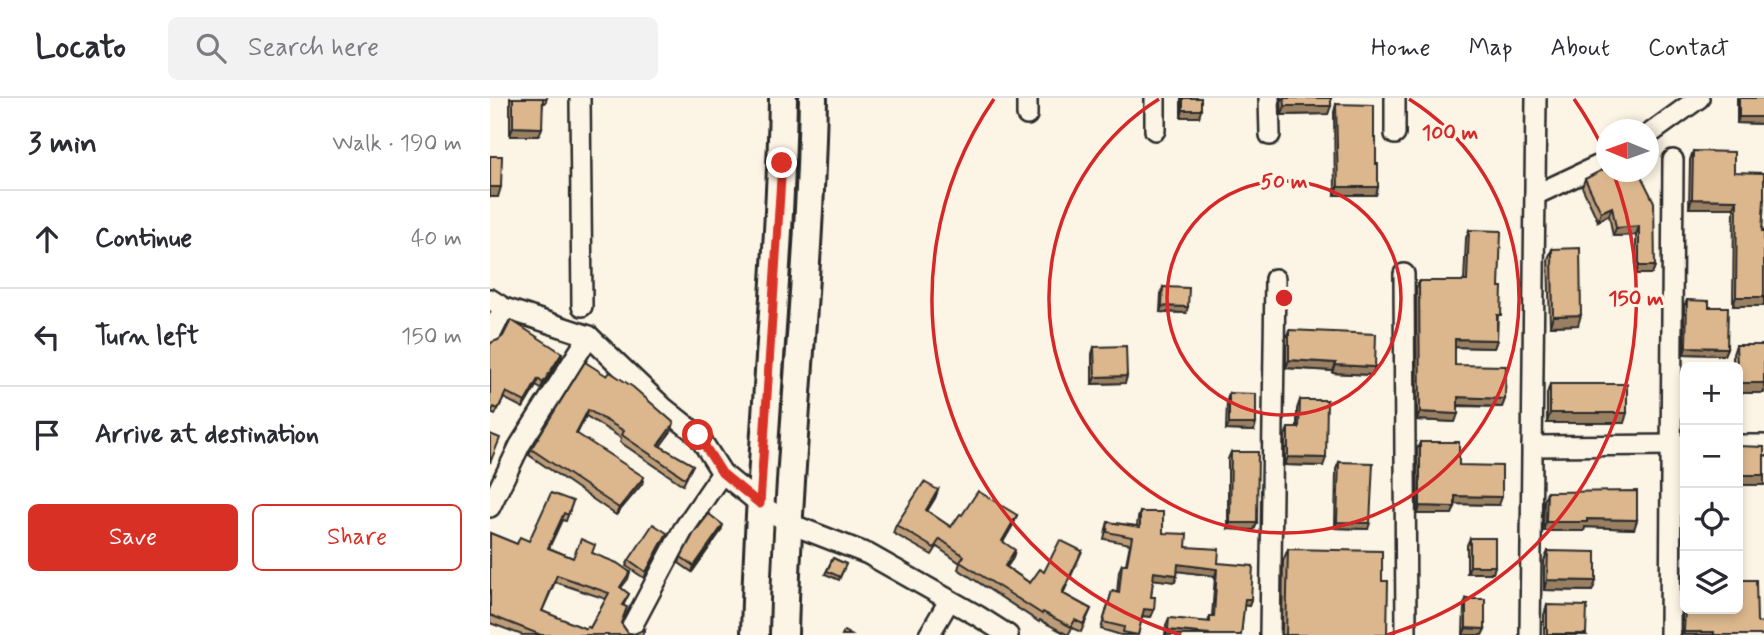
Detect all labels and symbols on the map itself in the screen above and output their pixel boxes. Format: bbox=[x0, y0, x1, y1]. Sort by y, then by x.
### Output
text: 100 m bbox=[1422, 119, 1478, 147]
north arrow bbox=[1596, 119, 1659, 182]
route end bbox=[766, 147, 797, 178]
text: 50 m bbox=[1261, 168, 1308, 196]
text: 150 m bbox=[1608, 285, 1664, 313]
centre of rings bbox=[1272, 286, 1296, 310]
route start bbox=[682, 419, 713, 450]

